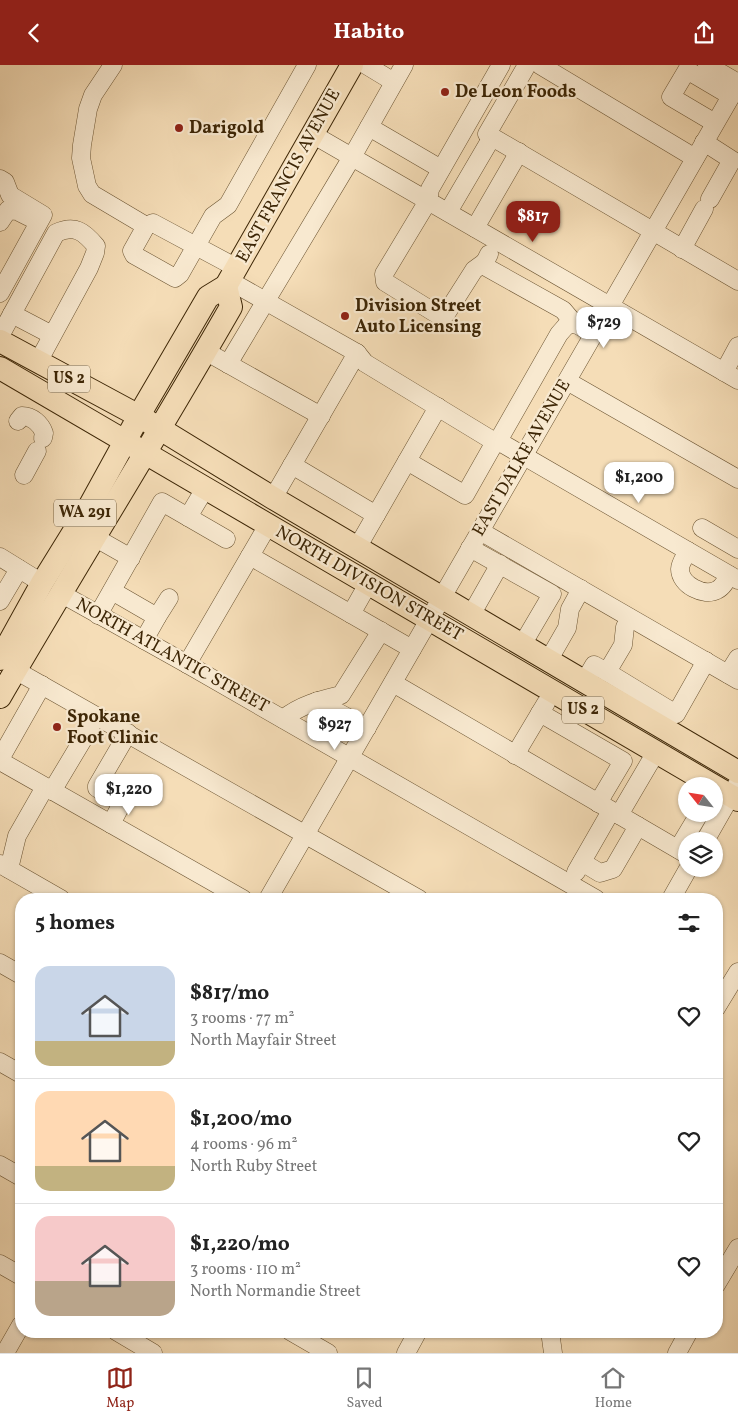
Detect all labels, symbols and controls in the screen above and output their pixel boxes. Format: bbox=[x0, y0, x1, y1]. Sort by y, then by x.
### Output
text: Habito bbox=[334, 17, 404, 48]
icon: back bbox=[20, 19, 48, 47]
icon: share bbox=[690, 19, 718, 47]
place label: De Leon Foods bbox=[455, 80, 576, 105]
street label: EAST FRANCIS AVENUE bbox=[231, 84, 347, 268]
marker: De Leon Foods bbox=[439, 86, 451, 98]
place label: Darigold bbox=[189, 116, 264, 141]
marker: Darigold bbox=[173, 122, 185, 134]
pin: $817 bbox=[503, 201, 563, 243]
text: $817 bbox=[517, 206, 549, 228]
place label: Division Street Auto Licensing bbox=[355, 294, 482, 340]
pin: $729 bbox=[574, 307, 634, 349]
marker: Division Street Auto Licensing bbox=[339, 310, 351, 322]
text: $729 bbox=[587, 312, 621, 334]
road number: US 2 bbox=[48, 365, 90, 393]
street label: EAST DALKE AVENUE bbox=[467, 375, 577, 541]
pin: $1,200 bbox=[598, 461, 680, 504]
text: $1,200 bbox=[615, 467, 663, 489]
road number: WA 291 bbox=[54, 499, 116, 527]
street label: NORTH DIVISION STREET bbox=[271, 520, 468, 648]
street label: NORTH ATLANTIC STREET bbox=[71, 592, 274, 720]
road number: US 2 bbox=[562, 697, 604, 723]
place label: Spokane Foot Clinic bbox=[67, 705, 158, 751]
pin: $927 bbox=[305, 709, 365, 751]
text: $927 bbox=[318, 714, 352, 736]
marker: Spokane Foot Clinic bbox=[51, 721, 63, 733]
pin: $1,220 bbox=[88, 773, 170, 816]
north arrow bbox=[678, 777, 722, 823]
map controls bbox=[678, 777, 723, 877]
text: $1,220 bbox=[106, 779, 152, 801]
button: layers bbox=[678, 832, 723, 877]
text: 5 homes bbox=[35, 909, 115, 938]
icon: filters bbox=[675, 909, 703, 937]
text: $817/mo bbox=[190, 979, 269, 1008]
icon: home bbox=[75, 986, 135, 1046]
icon: heart bbox=[675, 1002, 703, 1030]
text: 3 rooms · 77 m² bbox=[190, 1008, 294, 1030]
text: North Mayfair Street bbox=[190, 1030, 337, 1052]
text: $1,200/mo bbox=[190, 1105, 292, 1134]
icon: home bbox=[75, 1111, 135, 1171]
icon: heart bbox=[675, 1127, 703, 1155]
text: 4 rooms · 96 m² bbox=[190, 1134, 297, 1156]
text: North Ruby Street bbox=[190, 1156, 317, 1178]
text: $1,220/mo bbox=[190, 1230, 290, 1259]
icon: home bbox=[75, 1236, 135, 1296]
icon: heart bbox=[675, 1252, 703, 1280]
text: 3 rooms · 110 m² bbox=[190, 1259, 301, 1281]
text: North Normandie Street bbox=[190, 1281, 361, 1303]
tab: Map bbox=[106, 1364, 134, 1413]
tab: Saved bbox=[346, 1364, 383, 1413]
tab: Home bbox=[595, 1364, 632, 1413]

